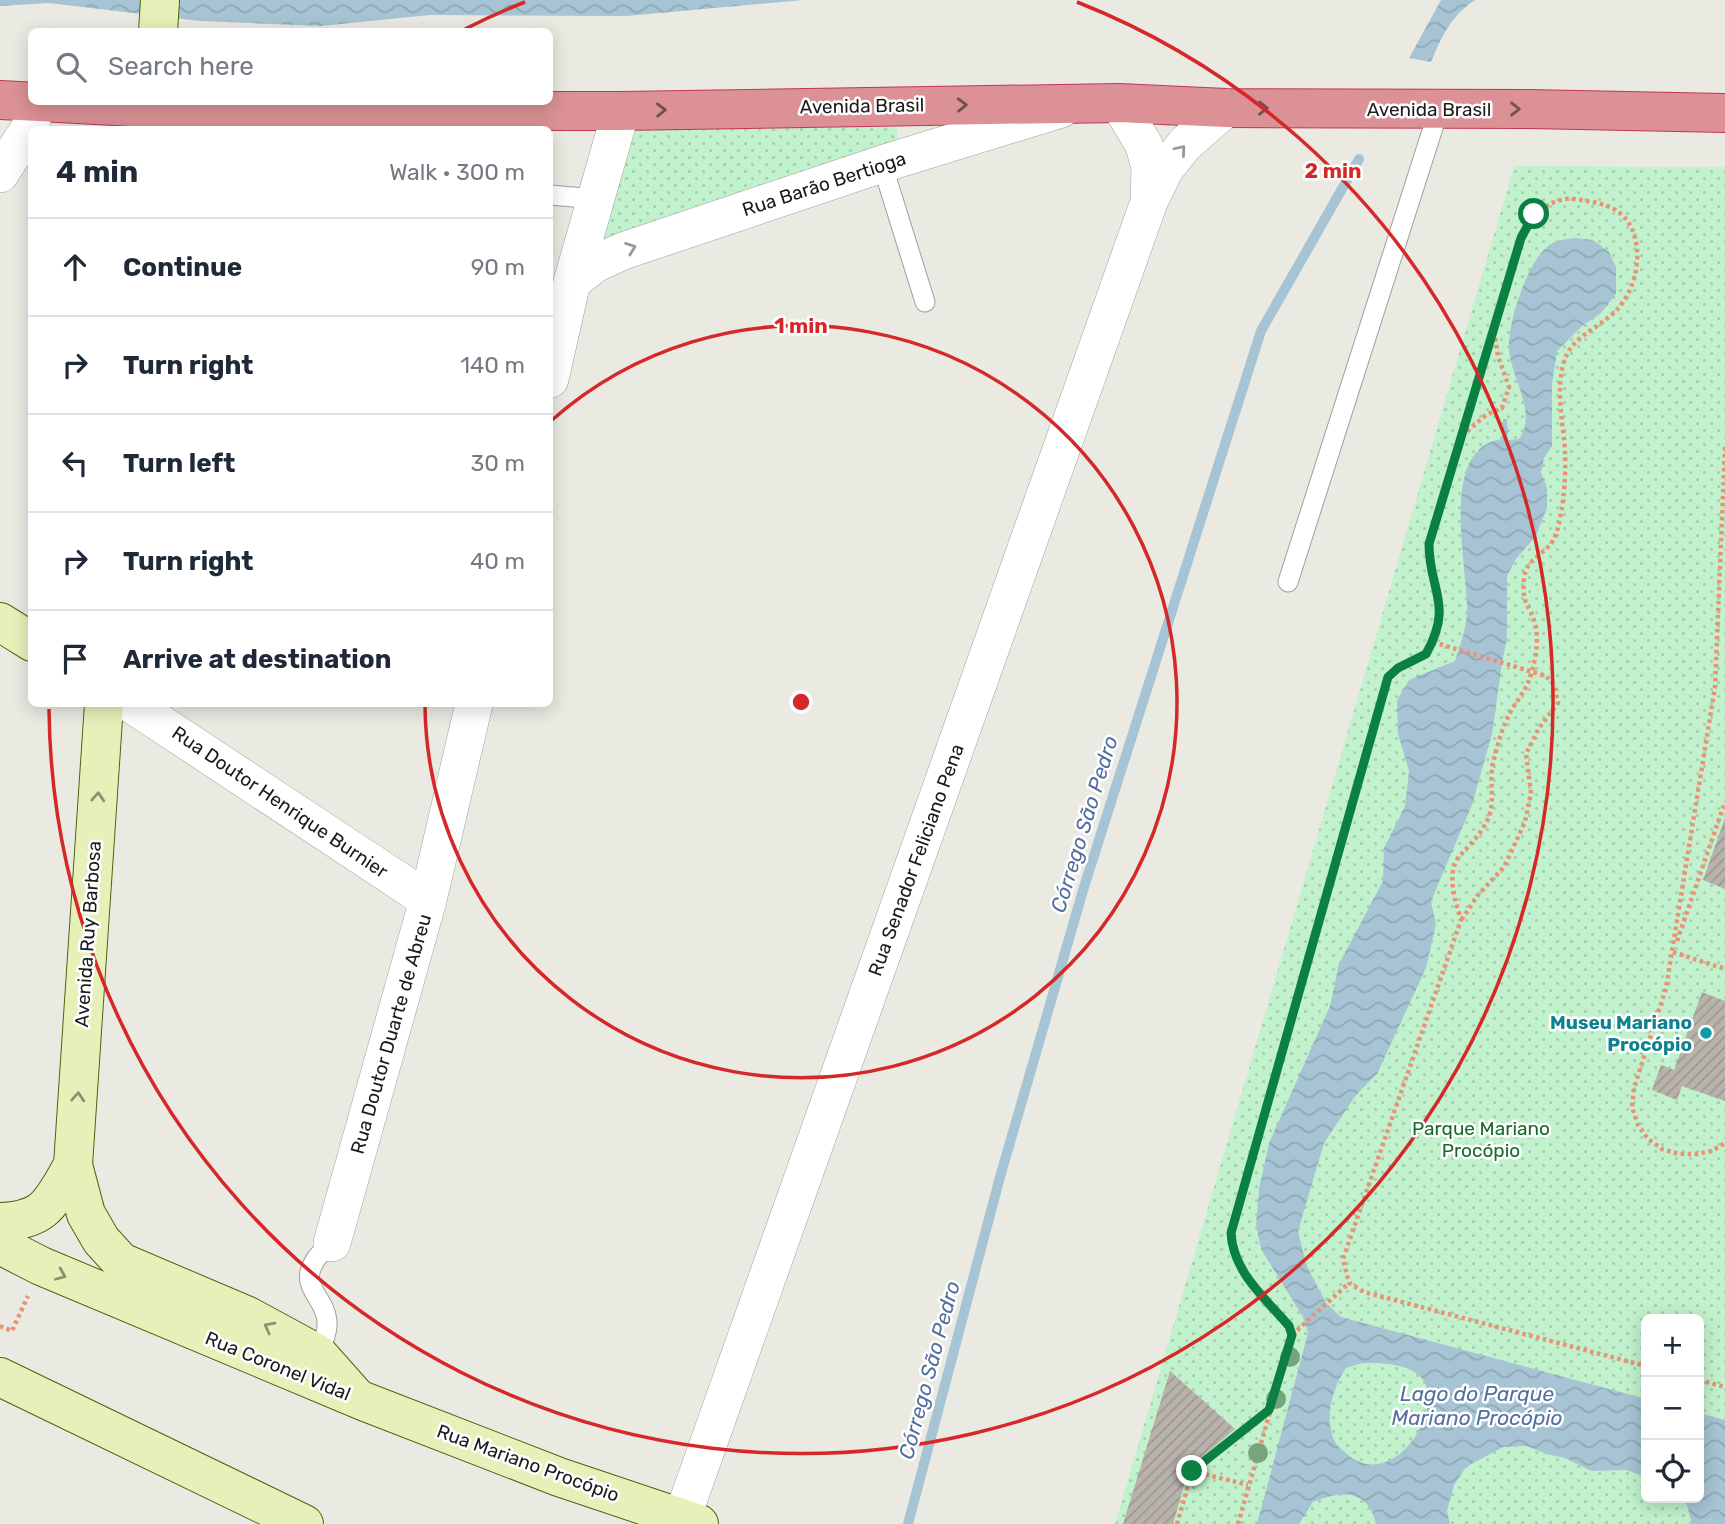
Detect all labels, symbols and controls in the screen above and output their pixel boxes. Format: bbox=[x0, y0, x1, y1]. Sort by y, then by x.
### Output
search box bbox=[28, 28, 553, 105]
icon: search bbox=[52, 48, 90, 86]
text: Search here bbox=[108, 51, 254, 82]
street label: Avenida Brasil bbox=[799, 93, 925, 119]
one-way arrow bbox=[957, 97, 968, 113]
street label: Avenida Brasil bbox=[1367, 98, 1491, 121]
one-way arrow bbox=[1258, 100, 1269, 116]
one-way arrow bbox=[1510, 101, 1521, 117]
one-way arrow bbox=[657, 102, 667, 118]
one-way arrow bbox=[1173, 145, 1185, 158]
street label: Rua Barão Bertioga bbox=[739, 147, 909, 221]
text: 4 min bbox=[56, 154, 138, 190]
text: Walk · 300 m bbox=[389, 158, 525, 186]
text: 2 min bbox=[1305, 158, 1361, 183]
route start bbox=[1518, 198, 1549, 229]
one-way arrow bbox=[624, 242, 636, 256]
icon: ahead bbox=[56, 248, 94, 286]
text: Continue bbox=[123, 252, 242, 283]
text: 90 m bbox=[471, 253, 525, 281]
text: 1 min bbox=[774, 313, 828, 338]
icon: right bbox=[56, 346, 94, 384]
text: Turn right bbox=[123, 350, 253, 381]
text: 140 m bbox=[460, 351, 525, 379]
icon: left bbox=[56, 444, 94, 482]
text: Turn left bbox=[123, 448, 235, 479]
text: 30 m bbox=[470, 449, 525, 477]
icon: right bbox=[56, 542, 94, 580]
text: Turn right bbox=[123, 546, 253, 577]
text: 40 m bbox=[470, 547, 525, 575]
icon: arrive bbox=[56, 640, 94, 678]
text: Arrive at destination bbox=[123, 644, 391, 675]
centre of rings bbox=[789, 690, 813, 714]
street label: Rua Doutor Henrique Burnier bbox=[168, 721, 393, 883]
water label: Córrego São Pedro bbox=[1045, 733, 1123, 915]
street label: Rua Senador Feliciano Pena bbox=[863, 741, 969, 979]
one-way arrow bbox=[90, 791, 105, 802]
street label: Avenida Ruy Barbosa bbox=[70, 840, 106, 1028]
street label: Rua Doutor Duarte de Abreu bbox=[346, 911, 436, 1157]
place label: Museu Mariano Procópio bbox=[1550, 1011, 1692, 1056]
marker: Museu Mariano Procópio bbox=[1698, 1025, 1714, 1041]
one-way arrow bbox=[70, 1091, 85, 1102]
park label: Parque Mariano Procópio bbox=[1412, 1117, 1550, 1162]
one-way arrow bbox=[54, 1267, 67, 1281]
water label: Córrego São Pedro bbox=[893, 1278, 965, 1462]
map controls bbox=[1641, 1314, 1704, 1503]
button: + bbox=[1641, 1314, 1704, 1377]
one-way arrow bbox=[263, 1321, 276, 1335]
street label: Rua Coronel Vidal bbox=[202, 1326, 354, 1406]
button: − bbox=[1641, 1377, 1704, 1440]
water label: Lago do Parque Mariano Procópio bbox=[1391, 1381, 1563, 1430]
street label: Rua Mariano Procópio bbox=[434, 1419, 622, 1507]
button: locate bbox=[1641, 1440, 1704, 1503]
route end bbox=[1176, 1455, 1207, 1486]

